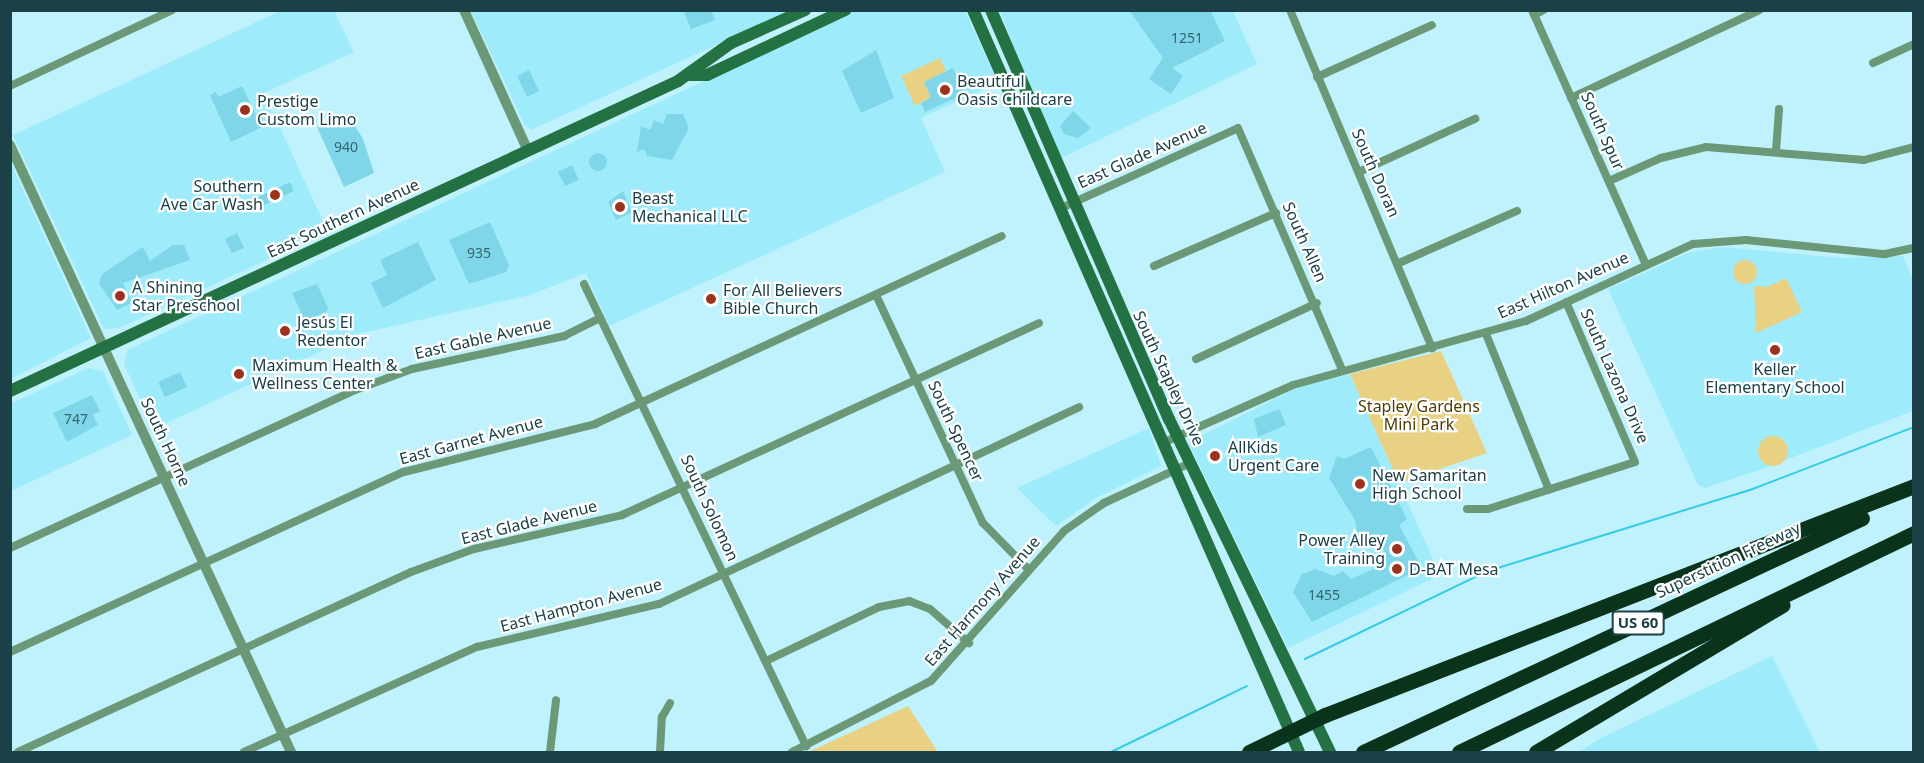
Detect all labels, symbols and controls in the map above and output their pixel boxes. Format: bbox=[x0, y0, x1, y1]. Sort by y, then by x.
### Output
house number: 1251 bbox=[1171, 30, 1203, 46]
place label: Beautiful Oasis Childcare bbox=[957, 71, 1072, 109]
marker: Beautiful Oasis Childcare bbox=[938, 83, 952, 97]
street label: South Spur bbox=[1577, 89, 1629, 173]
place label: Prestige Custom Limo bbox=[257, 91, 356, 129]
marker: Prestige Custom Limo bbox=[238, 103, 252, 117]
street label: East Glade Avenue bbox=[1074, 118, 1210, 192]
street label: South Doran bbox=[1348, 126, 1404, 220]
house number: 940 bbox=[334, 139, 358, 155]
street label: East Southern Avenue bbox=[264, 174, 422, 262]
place label: Southern Ave Car Wash bbox=[161, 176, 263, 214]
marker: Southern Ave Car Wash bbox=[268, 188, 282, 202]
place label: Beast Mechanical LLC bbox=[632, 188, 748, 226]
street label: South Allen bbox=[1279, 199, 1331, 285]
marker: Beast Mechanical LLC bbox=[613, 200, 627, 214]
house number: 935 bbox=[467, 245, 491, 261]
street label: East Hilton Avenue bbox=[1495, 248, 1631, 322]
place label: A Shining Star Preschool bbox=[132, 277, 240, 315]
place label: For All Believers Bible Church bbox=[723, 280, 842, 318]
marker: A Shining Star Preschool bbox=[113, 289, 127, 303]
marker: For All Believers Bible Church bbox=[704, 292, 718, 306]
street label: South Lazona Drive bbox=[1577, 306, 1653, 446]
street label: South Stapley Drive bbox=[1129, 308, 1209, 448]
place label: Jesús El Redentor bbox=[297, 312, 367, 350]
street label: East Gable Avenue bbox=[413, 313, 553, 363]
marker: Jesús El Redentor bbox=[278, 324, 292, 338]
marker: Keller Elementary School bbox=[1768, 343, 1782, 357]
place label: Maximum Health & Wellness Center bbox=[252, 355, 398, 393]
place label: Keller Elementary School bbox=[1705, 359, 1845, 397]
marker: Maximum Health & Wellness Center bbox=[230, 365, 248, 383]
street label: South Spencer bbox=[924, 378, 988, 484]
street label: South Horne bbox=[137, 395, 195, 489]
park label: Stapley Gardens Mini Park bbox=[1358, 396, 1480, 434]
house number: 747 bbox=[64, 411, 88, 427]
street label: East Garnet Avenue bbox=[397, 412, 545, 468]
place label: AllKids Urgent Care bbox=[1228, 437, 1319, 475]
marker: AllKids Urgent Care bbox=[1206, 447, 1224, 465]
street label: South Solomon bbox=[677, 452, 743, 564]
place label: New Samaritan High School bbox=[1372, 465, 1487, 503]
marker: New Samaritan High School bbox=[1353, 477, 1367, 491]
street label: East Glade Avenue bbox=[459, 496, 599, 548]
street label: Superstition Freeway bbox=[1653, 518, 1803, 602]
place label: Power Alley Training bbox=[1298, 530, 1385, 568]
street label: East Harmony Avenue bbox=[920, 532, 1044, 670]
marker: Power Alley Training bbox=[1390, 542, 1404, 556]
place label: D-BAT Mesa bbox=[1409, 559, 1499, 579]
marker: D-BAT Mesa bbox=[1390, 562, 1404, 576]
street label: East Hampton Avenue bbox=[498, 574, 664, 636]
house number: 1455 bbox=[1308, 587, 1340, 603]
road number: US 60 bbox=[1611, 611, 1665, 635]

